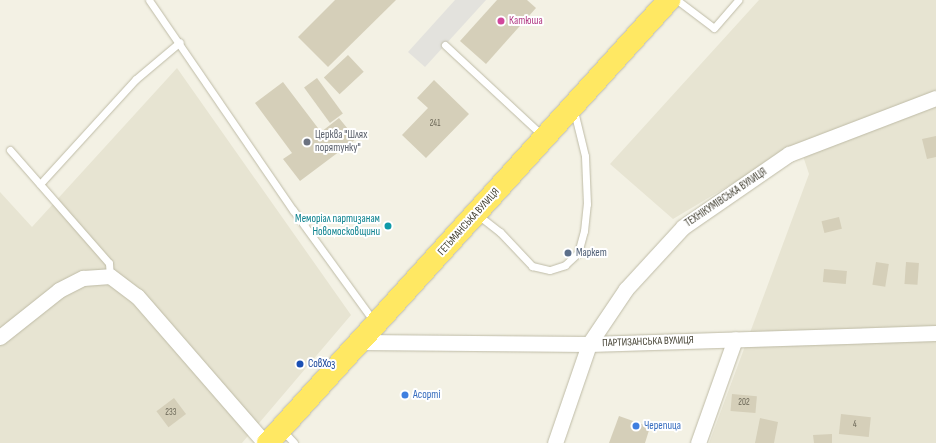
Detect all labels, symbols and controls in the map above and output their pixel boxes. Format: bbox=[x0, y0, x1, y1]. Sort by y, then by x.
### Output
place label: Катюша bbox=[509, 14, 543, 28]
marker: Катюша bbox=[496, 16, 506, 26]
house number: 241 bbox=[430, 119, 440, 129]
place label: Церква "Шлях порятунку" bbox=[315, 129, 367, 155]
marker: Церква "Шлях порятунку" bbox=[302, 137, 312, 147]
street label: ТЕХНІКУМІВСЬКА ВУЛИЦЯ bbox=[682, 166, 770, 230]
street label: ГЕТЬМАНСЬКА ВУЛИЦЯ bbox=[435, 186, 503, 258]
place label: Меморіал партизанам Новомосковщини bbox=[295, 213, 380, 239]
marker: Меморіал партизанам Новомосковщини bbox=[383, 221, 393, 231]
place label: Маркет bbox=[576, 246, 607, 260]
marker: Маркет bbox=[563, 248, 573, 258]
street label: ПАРТИЗАНСЬКА ВУЛИЦЯ bbox=[602, 334, 694, 350]
place label: СовХоз bbox=[308, 357, 335, 371]
marker: СовХоз bbox=[295, 359, 305, 369]
place label: Асорті bbox=[413, 388, 440, 402]
marker: Асорті bbox=[400, 390, 410, 400]
house number: 202 bbox=[738, 398, 750, 408]
house number: 233 bbox=[165, 408, 177, 418]
place label: Черепица bbox=[644, 419, 681, 433]
house number: 4 bbox=[853, 420, 857, 430]
marker: Черепица bbox=[631, 421, 641, 431]

